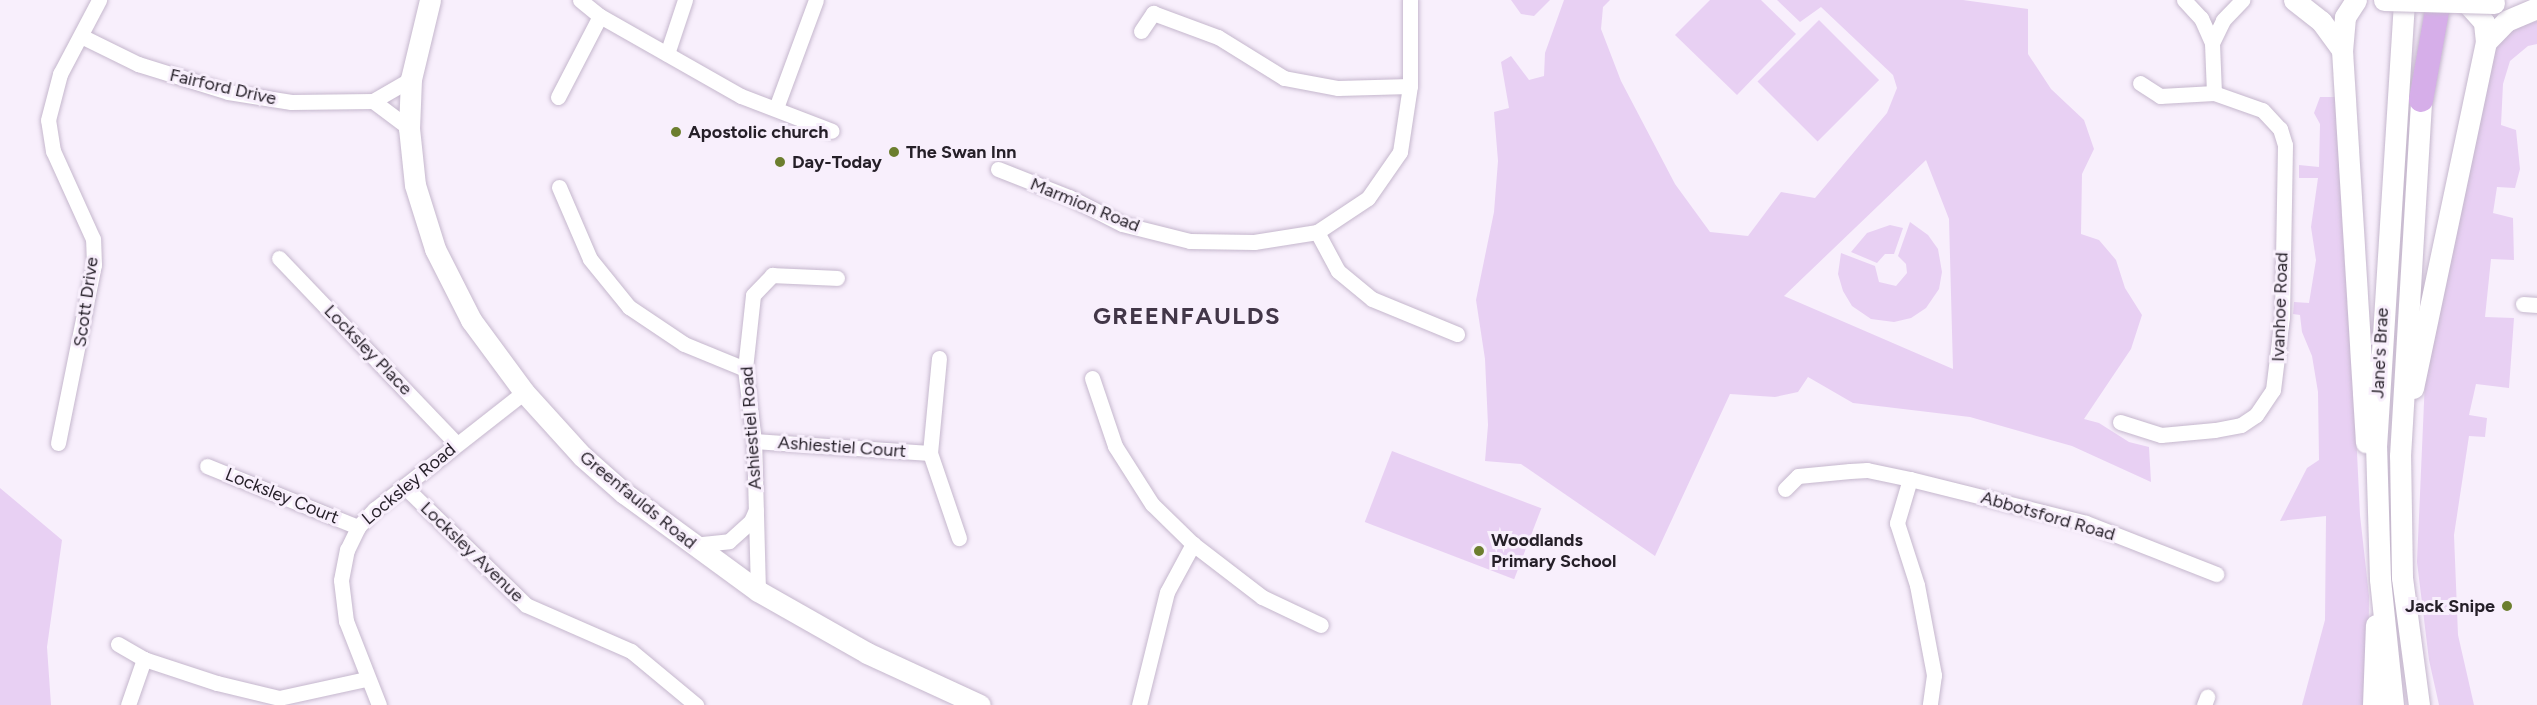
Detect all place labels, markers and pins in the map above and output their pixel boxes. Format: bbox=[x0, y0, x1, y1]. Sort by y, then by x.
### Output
place label: Apostolic church bbox=[688, 121, 829, 143]
marker: Apostolic church bbox=[669, 125, 683, 139]
place label: The Swan Inn bbox=[906, 141, 1016, 163]
marker: The Swan Inn bbox=[887, 145, 901, 159]
place label: Day-Today bbox=[792, 151, 882, 173]
marker: Day-Today bbox=[773, 155, 787, 169]
place label: Woodlands Primary School bbox=[1491, 530, 1616, 572]
marker: Woodlands Primary School bbox=[1472, 544, 1486, 558]
place label: Jack Snipe bbox=[2405, 595, 2495, 617]
marker: Jack Snipe bbox=[2500, 599, 2514, 613]

